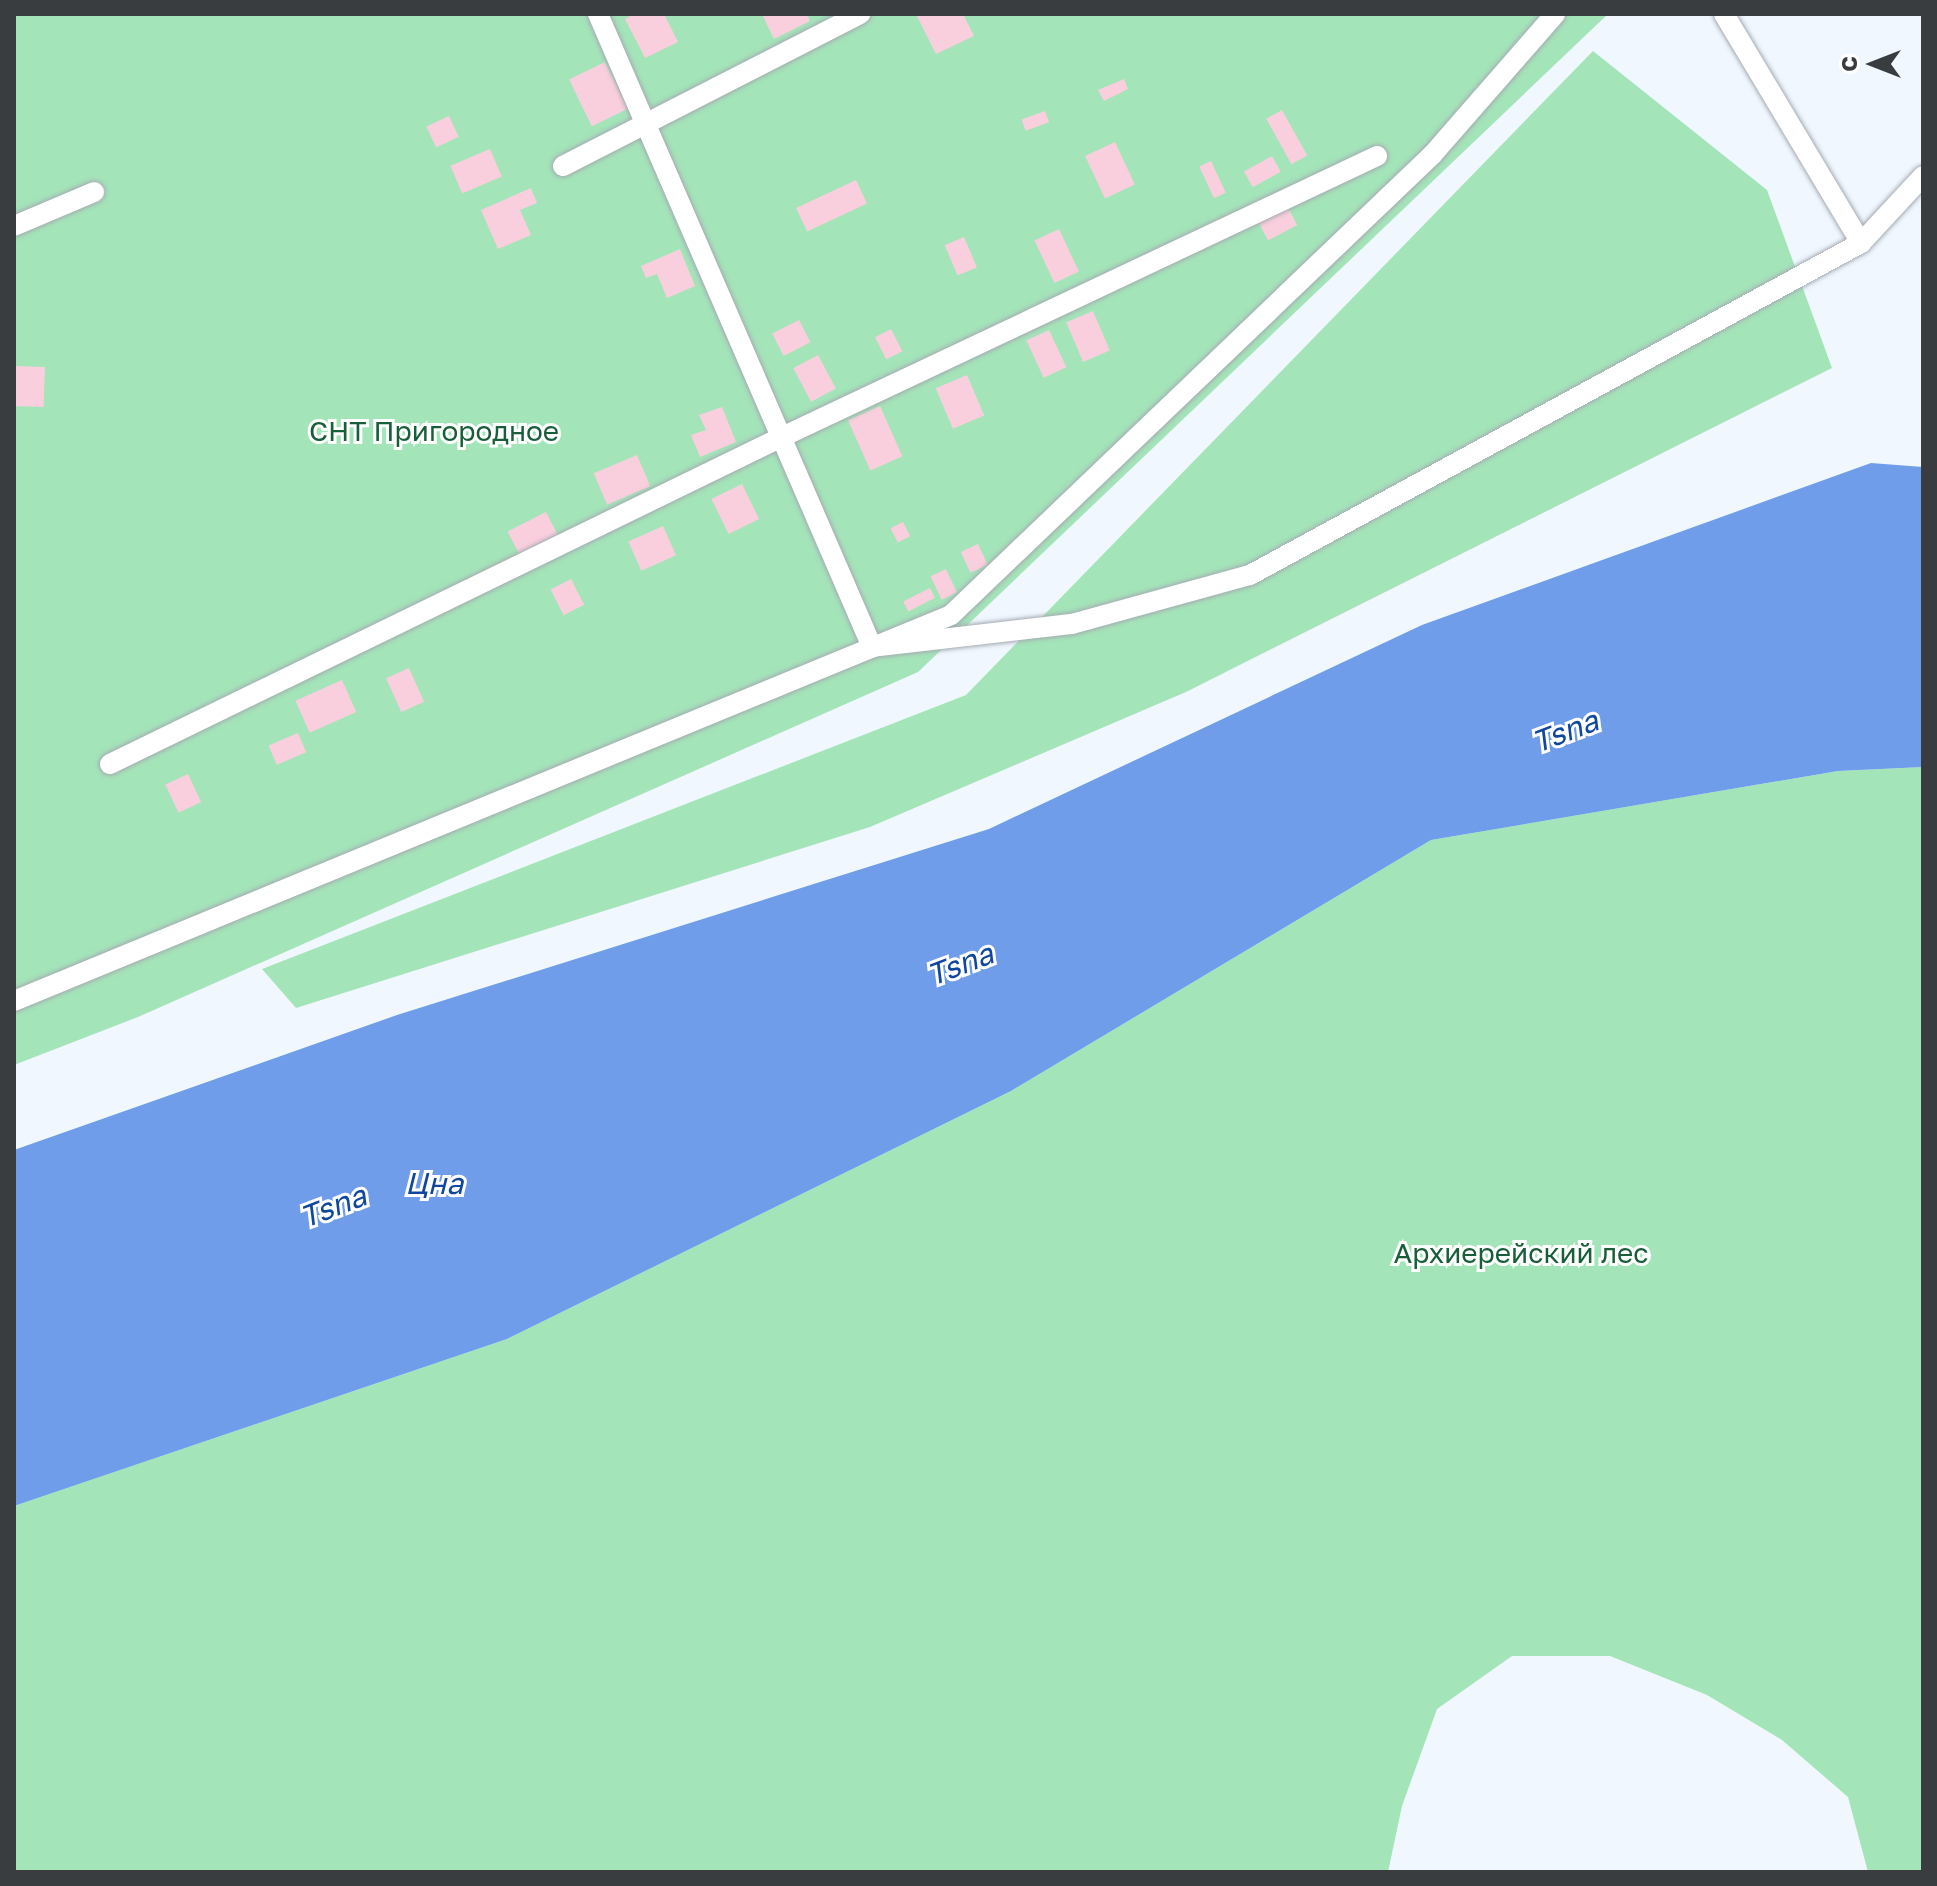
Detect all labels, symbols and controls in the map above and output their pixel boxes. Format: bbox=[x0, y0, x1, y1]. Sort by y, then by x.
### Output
north arrow bbox=[1833, 24, 1913, 104]
text: С bbox=[1835, 56, 1862, 72]
park label: СНТ Пригородное bbox=[309, 414, 559, 448]
water label: Tsna bbox=[1527, 702, 1603, 760]
water label: Tsna bbox=[922, 935, 998, 993]
water label: Цна bbox=[405, 1165, 463, 1201]
water label: Tsna bbox=[295, 1177, 371, 1235]
park label: Архиерейский лес bbox=[1393, 1236, 1649, 1270]

